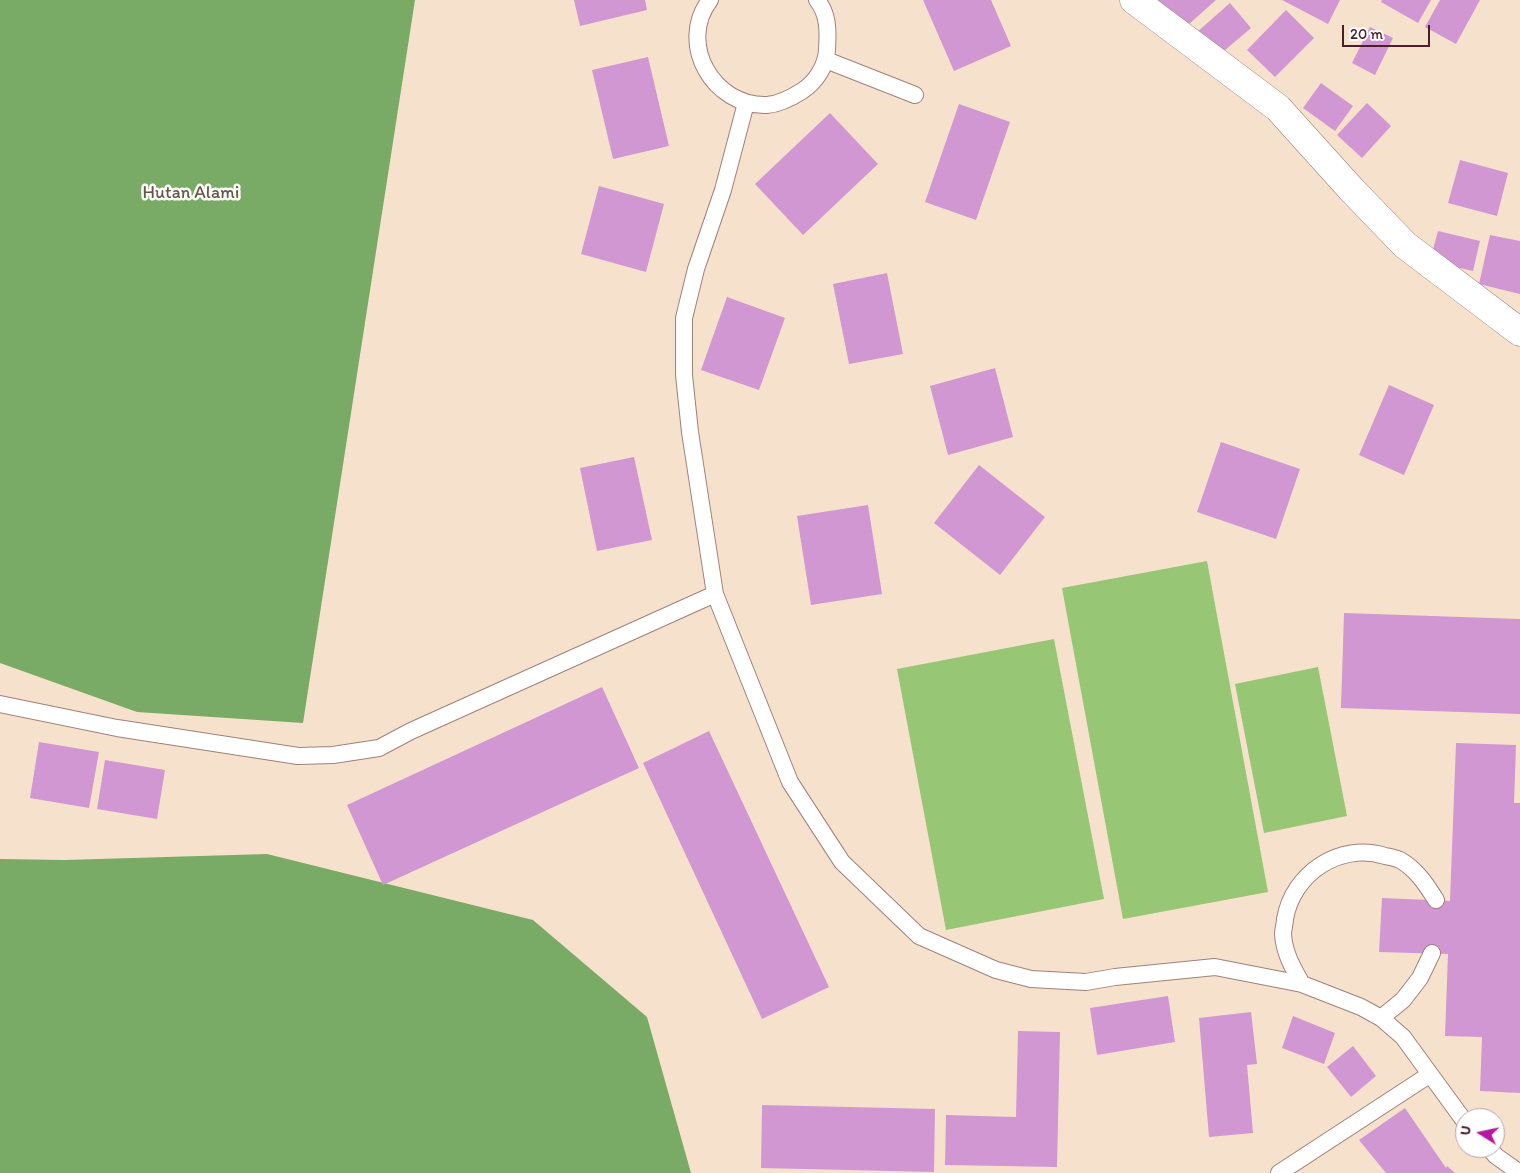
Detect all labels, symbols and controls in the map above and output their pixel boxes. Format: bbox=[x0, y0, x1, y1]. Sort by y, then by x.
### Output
scale bar bbox=[1345, 15, 1432, 47]
text: 20 m bbox=[1350, 25, 1383, 43]
park label: Hutan Alami bbox=[143, 182, 239, 204]
north arrow bbox=[1455, 1108, 1505, 1158]
text: U bbox=[1457, 1124, 1475, 1137]

